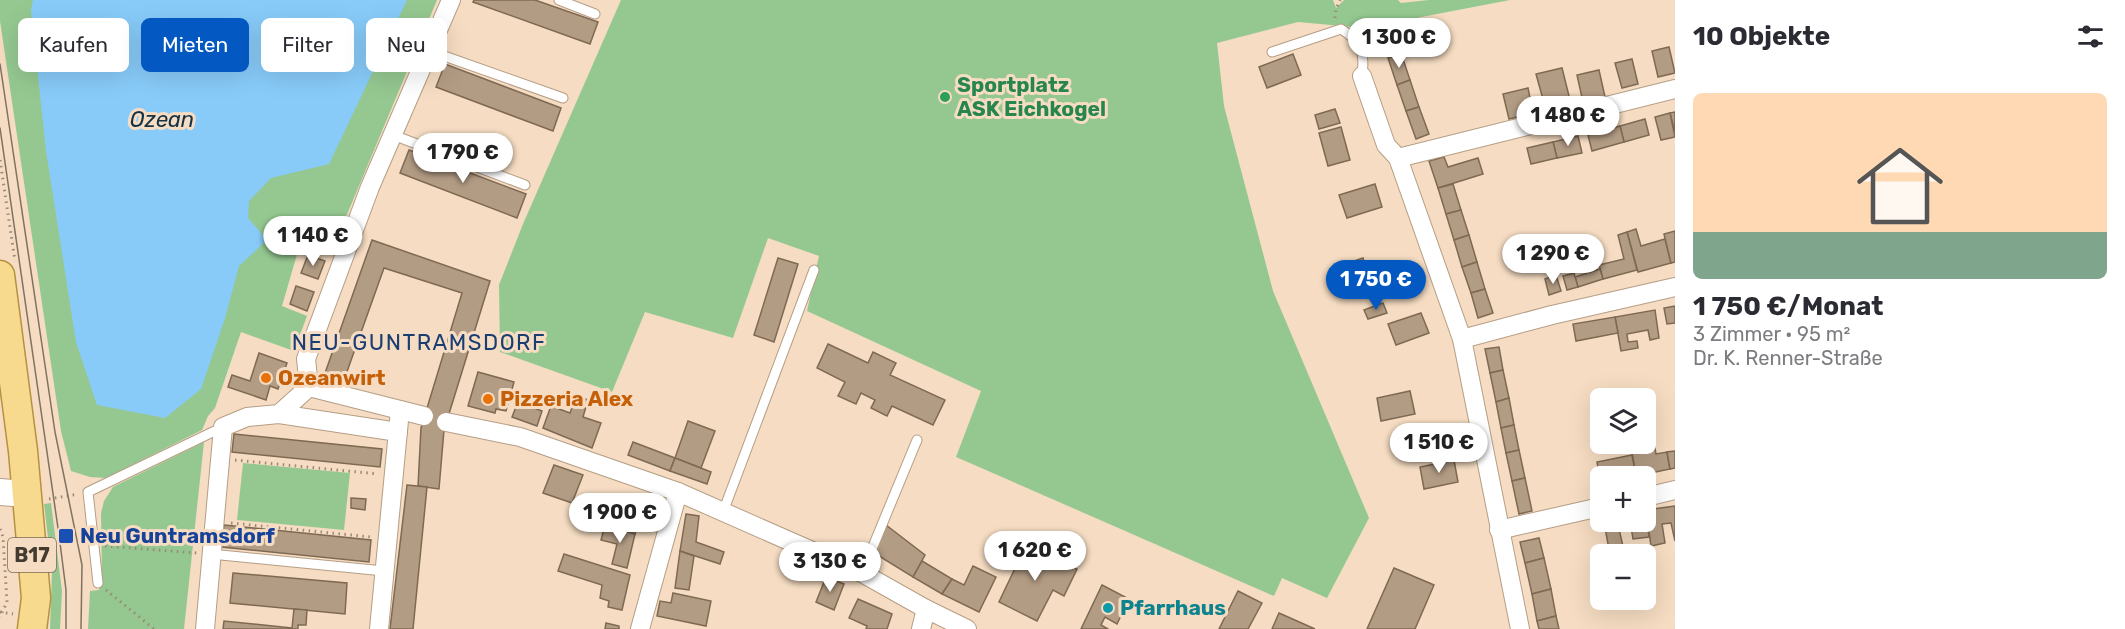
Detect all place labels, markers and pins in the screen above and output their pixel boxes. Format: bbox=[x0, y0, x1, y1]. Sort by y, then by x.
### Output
pin: 1 300 € bbox=[1344, 18, 1454, 69]
place label: Sportplatz ASK Eichkogel bbox=[957, 72, 1106, 121]
marker: Sportplatz ASK Eichkogel bbox=[938, 90, 952, 104]
pin: 1 480 € bbox=[1513, 96, 1623, 147]
pin: 1 790 € bbox=[408, 133, 518, 184]
pin: 1 140 € bbox=[258, 216, 368, 267]
pin: 1 290 € bbox=[1498, 234, 1608, 285]
pin: 1 750 € bbox=[1321, 260, 1431, 311]
place label: Ozeanwirt bbox=[278, 365, 386, 390]
marker: Ozeanwirt bbox=[259, 371, 273, 385]
place label: Pizzeria Alex bbox=[500, 386, 634, 411]
marker: Pizzeria Alex bbox=[481, 392, 495, 406]
pin: 1 510 € bbox=[1384, 423, 1494, 474]
pin: 1 900 € bbox=[565, 493, 675, 544]
place label: Neu Guntramsdorf bbox=[80, 523, 275, 548]
marker: Neu Guntramsdorf bbox=[57, 527, 75, 545]
pin: 1 620 € bbox=[980, 531, 1090, 582]
pin: 3 130 € bbox=[775, 542, 885, 593]
place label: Pfarrhaus bbox=[1120, 595, 1226, 620]
marker: Pfarrhaus bbox=[1101, 601, 1115, 615]

